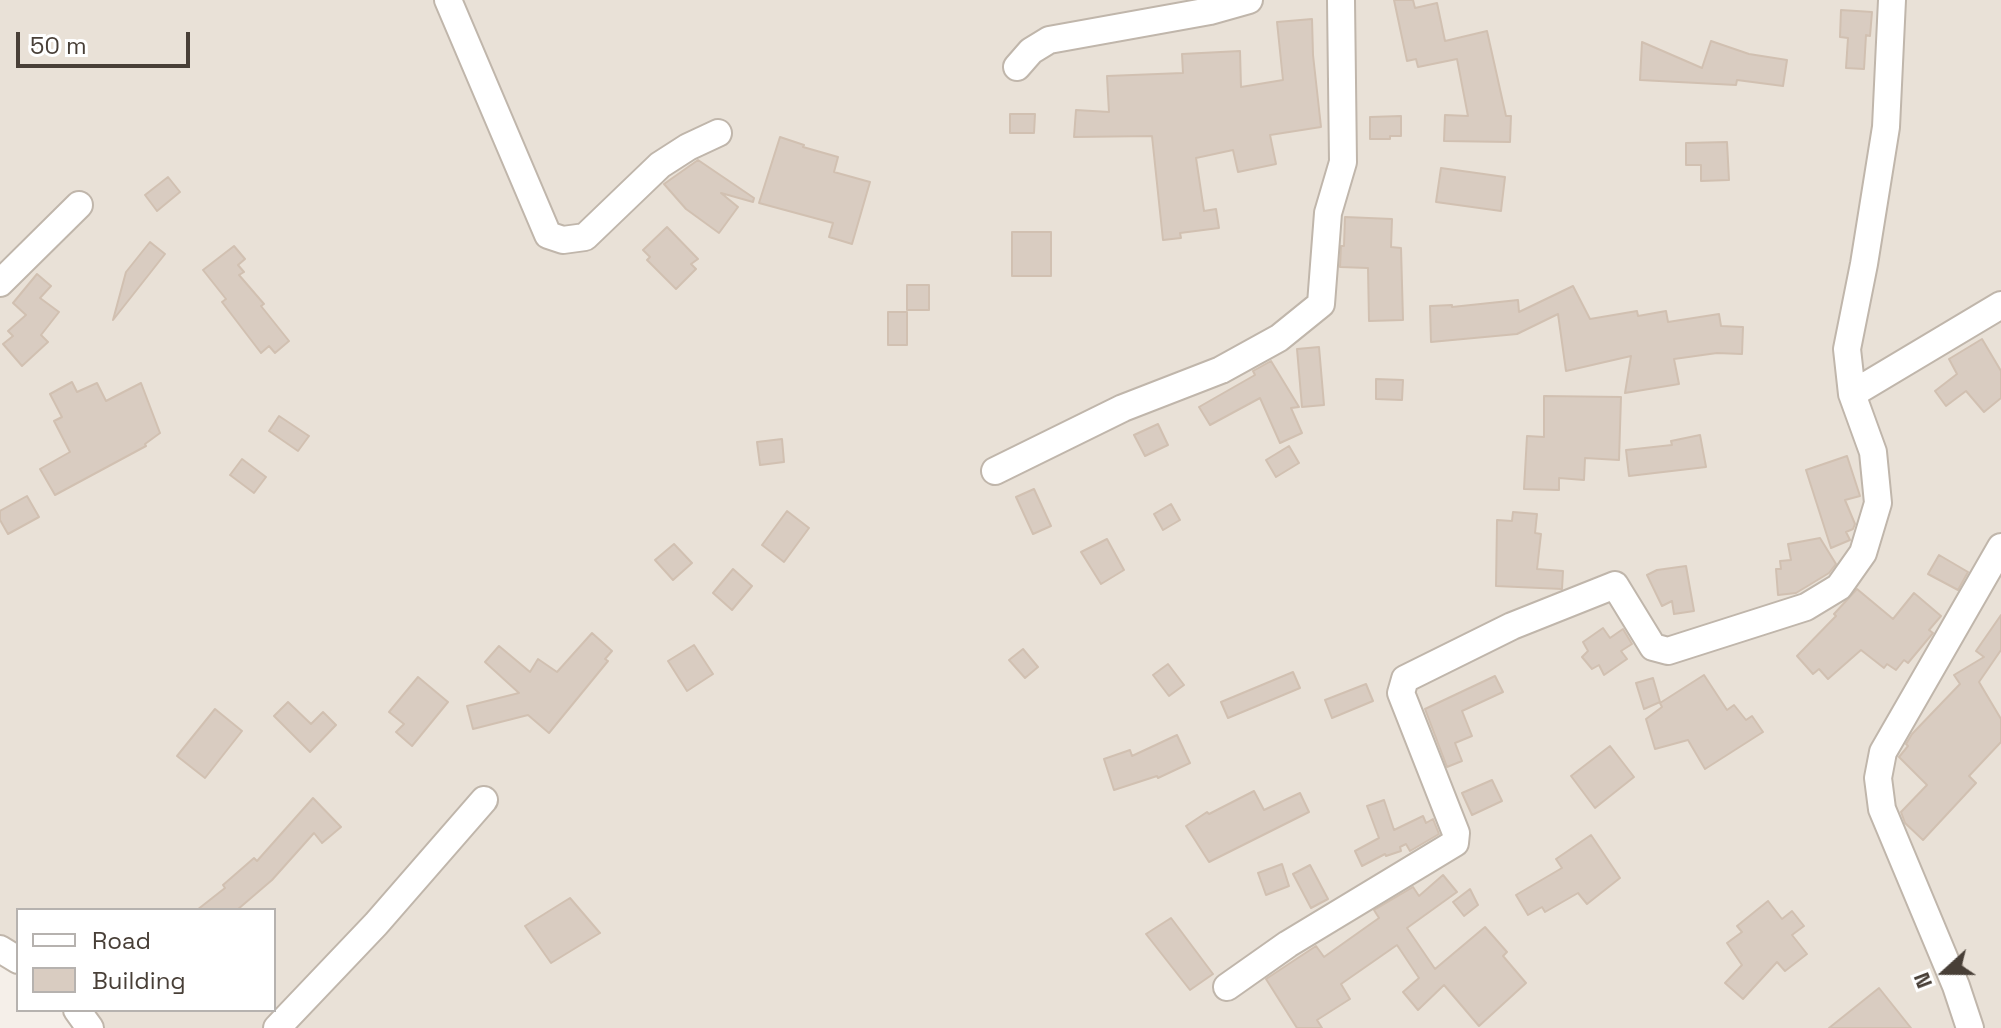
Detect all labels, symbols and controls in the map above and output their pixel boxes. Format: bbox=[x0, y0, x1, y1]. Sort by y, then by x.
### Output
scale bar bbox=[20, 16, 194, 66]
text: 50 m bbox=[30, 30, 87, 61]
legend bbox=[16, 908, 276, 1012]
text: Road bbox=[92, 925, 151, 956]
north arrow bbox=[1905, 932, 1985, 1012]
text: Building bbox=[92, 965, 186, 996]
text: N bbox=[1907, 969, 1938, 993]

